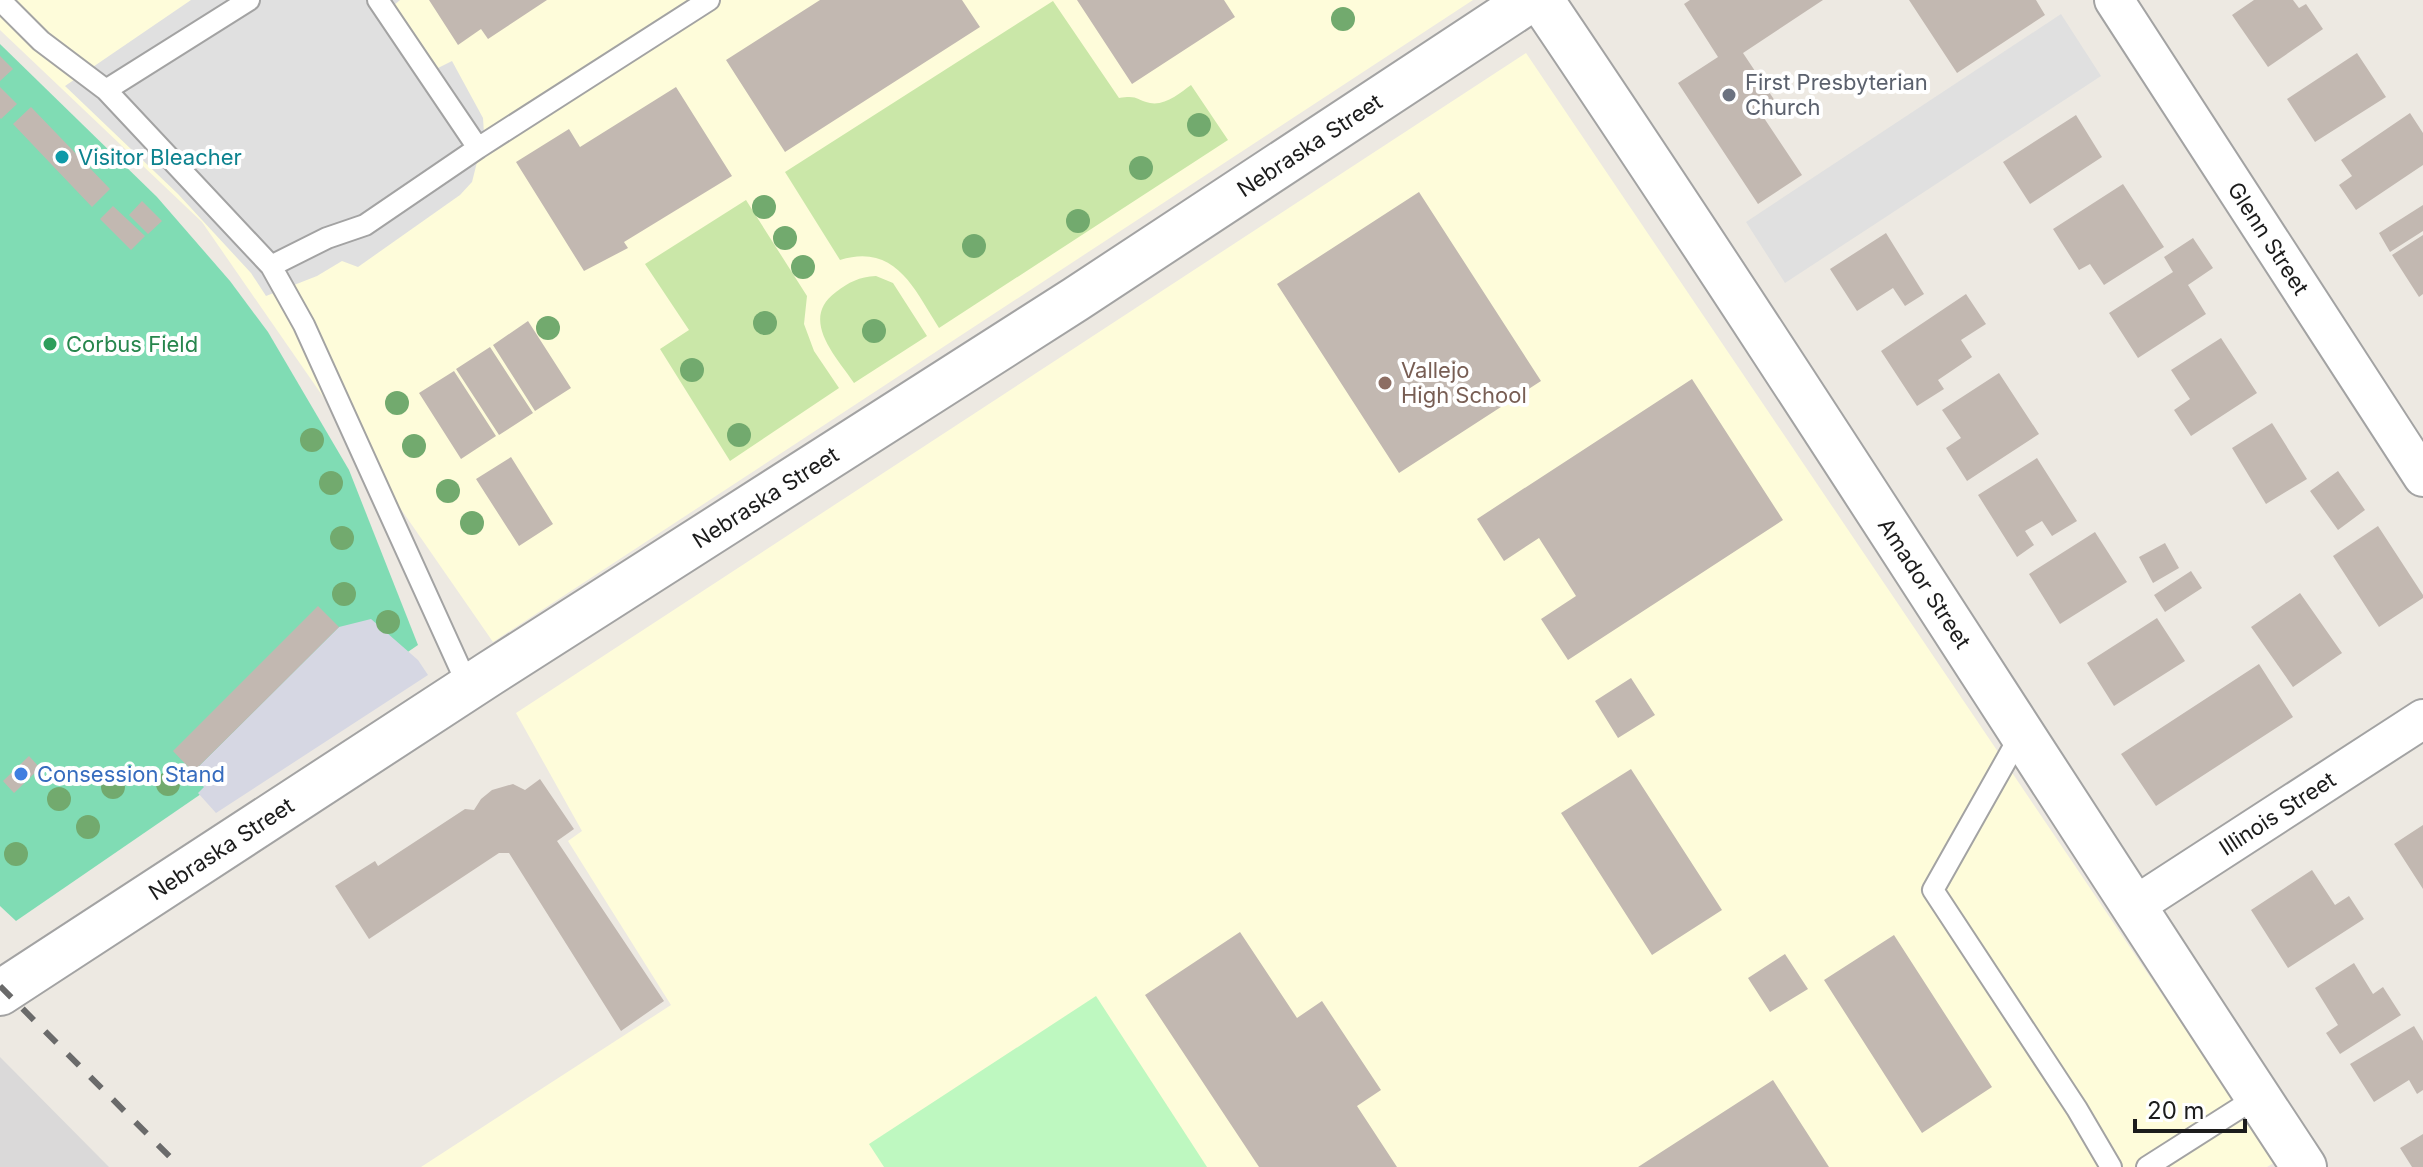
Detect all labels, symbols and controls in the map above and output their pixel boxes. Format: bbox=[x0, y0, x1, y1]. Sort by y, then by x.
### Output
place label: First Presbyterian Church bbox=[1745, 69, 1928, 120]
marker: First Presbyterian Church bbox=[1720, 86, 1738, 104]
street label: Nebraska Street bbox=[1232, 88, 1387, 202]
place label: Visitor Bleacher bbox=[78, 144, 242, 170]
marker: Visitor Bleacher bbox=[53, 148, 71, 166]
street label: Glenn Street bbox=[2222, 177, 2314, 300]
place label: Corbus Field bbox=[66, 331, 198, 357]
marker: Corbus Field bbox=[41, 335, 59, 353]
place label: Vallejo High School bbox=[1401, 357, 1527, 408]
marker: Vallejo High School bbox=[1376, 374, 1394, 392]
street label: Nebraska Street bbox=[688, 441, 843, 553]
street label: Amador Street bbox=[1873, 513, 1976, 653]
place label: Consession Stand bbox=[37, 761, 225, 787]
marker: Consession Stand bbox=[12, 765, 30, 783]
street label: Illinois Street bbox=[2214, 766, 2340, 861]
street label: Nebraska Street bbox=[144, 792, 299, 906]
scale bar bbox=[2135, 1083, 2245, 1133]
text: 20 m bbox=[2147, 1096, 2205, 1125]

